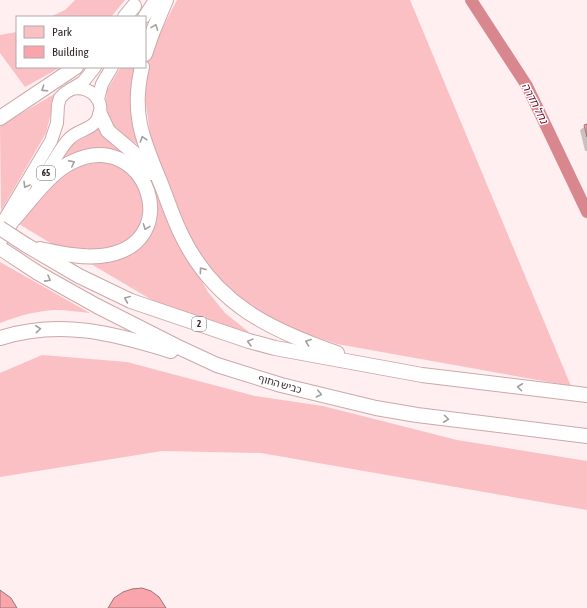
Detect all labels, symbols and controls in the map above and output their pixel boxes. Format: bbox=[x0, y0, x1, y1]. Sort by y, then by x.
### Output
legend bbox=[16, 16, 146, 68]
one-way arrow bbox=[150, 23, 158, 30]
text: Park bbox=[52, 25, 73, 39]
text: Building bbox=[52, 45, 90, 59]
water label: נחל חדרה bbox=[520, 81, 551, 126]
one-way arrow bbox=[41, 84, 48, 91]
one-way arrow bbox=[139, 135, 148, 142]
one-way arrow bbox=[68, 160, 75, 168]
road number: 65 bbox=[37, 166, 55, 180]
one-way arrow bbox=[23, 181, 30, 188]
one-way arrow bbox=[142, 223, 150, 230]
one-way arrow bbox=[200, 267, 207, 274]
one-way arrow bbox=[44, 274, 51, 281]
one-way arrow bbox=[124, 296, 132, 304]
road number: 2 bbox=[192, 317, 206, 331]
one-way arrow bbox=[35, 325, 41, 334]
one-way arrow bbox=[247, 338, 253, 346]
one-way arrow bbox=[304, 339, 311, 347]
street label: כביש החוף bbox=[257, 373, 303, 395]
one-way arrow bbox=[517, 383, 523, 392]
one-way arrow bbox=[316, 390, 322, 398]
one-way arrow bbox=[443, 414, 449, 423]

